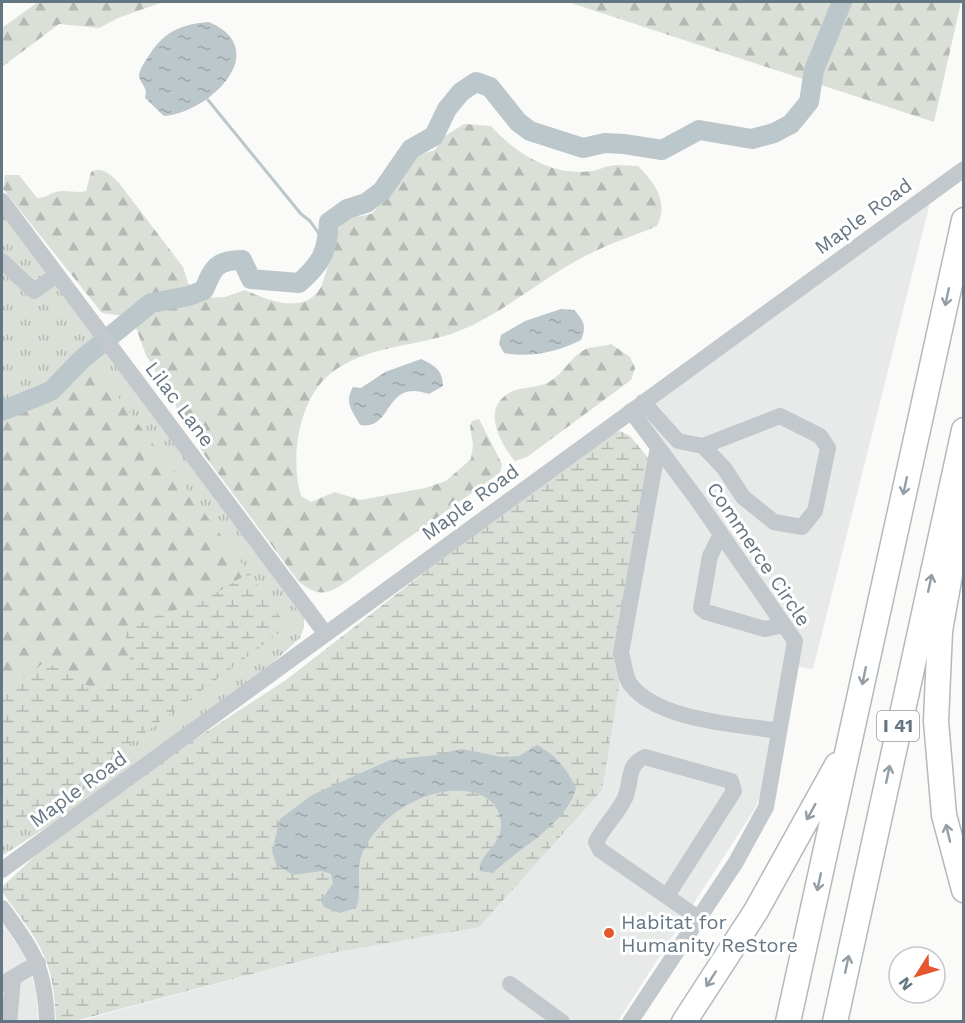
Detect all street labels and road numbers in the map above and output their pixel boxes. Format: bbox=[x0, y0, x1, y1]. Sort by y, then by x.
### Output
street label: Maple Road bbox=[810, 173, 916, 259]
street label: Lilac Lane bbox=[140, 357, 220, 451]
street label: Maple Road bbox=[417, 459, 523, 545]
street label: Commerce Circle bbox=[702, 477, 816, 631]
road number: I 41 bbox=[877, 711, 919, 741]
street label: Maple Road bbox=[25, 746, 131, 832]

